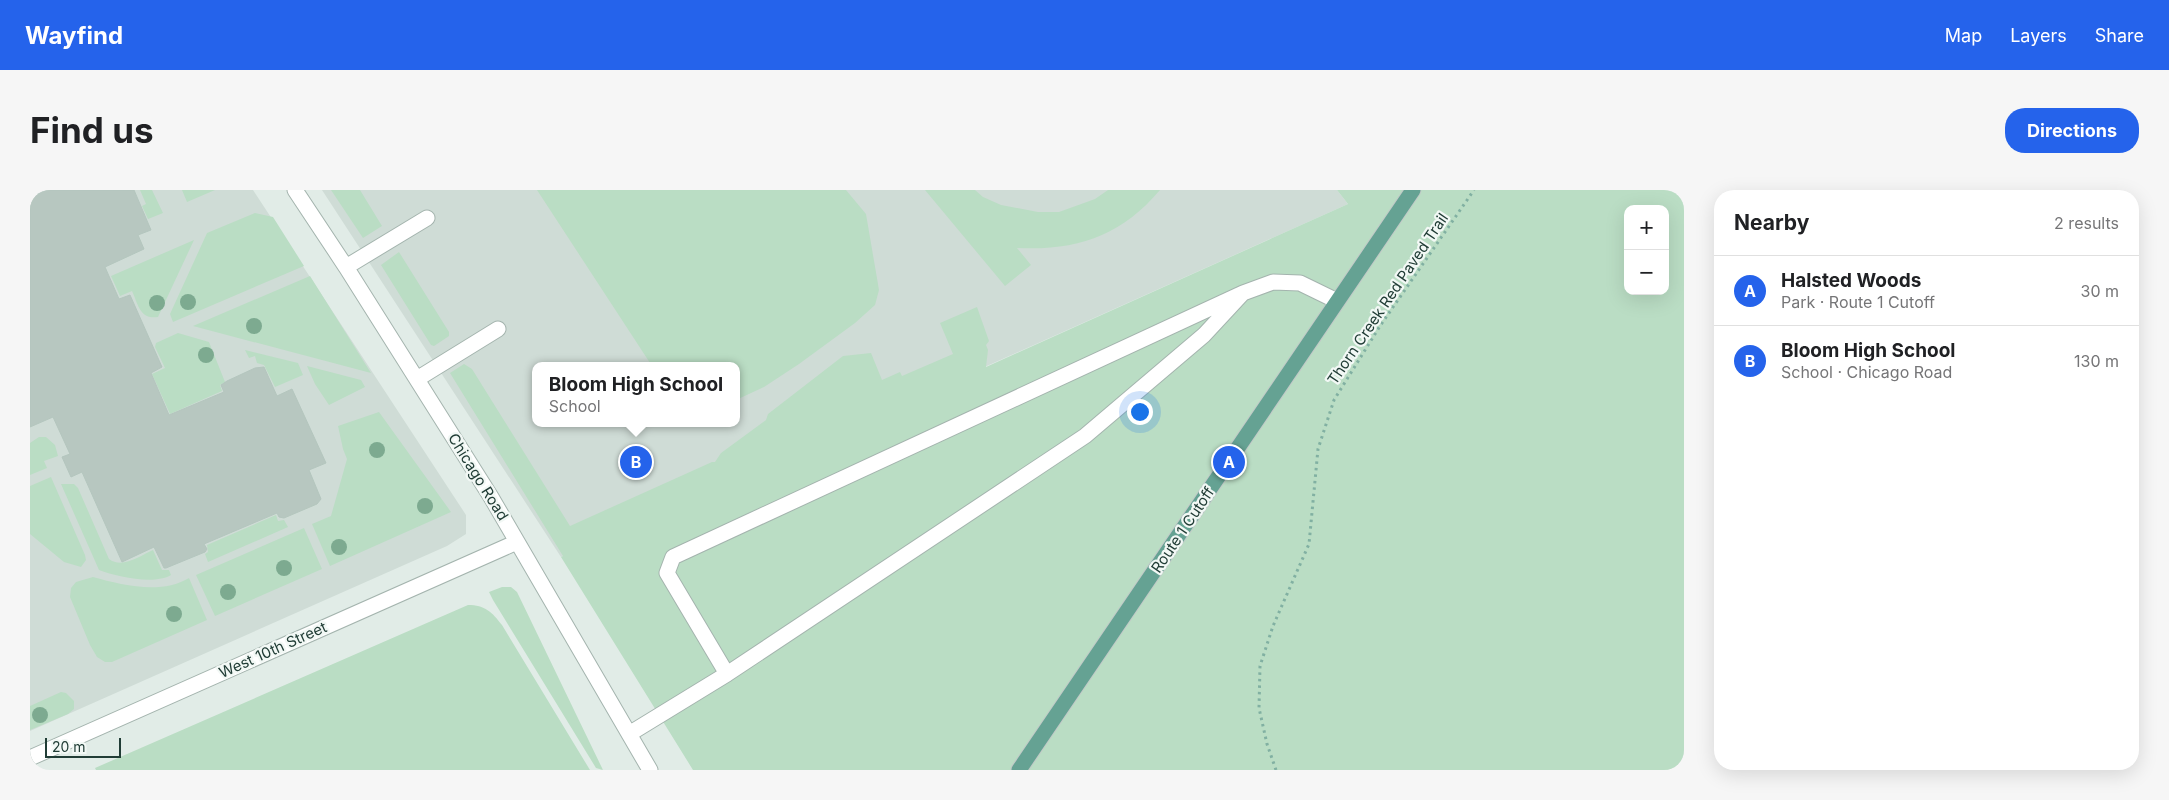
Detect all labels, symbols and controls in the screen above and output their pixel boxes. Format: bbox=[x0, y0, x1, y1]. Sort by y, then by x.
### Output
text: Wayfind bbox=[25, 21, 123, 50]
text: Map bbox=[1945, 25, 1982, 46]
text: Layers bbox=[2010, 25, 2067, 46]
text: Share bbox=[2095, 25, 2144, 46]
button: Directions bbox=[2005, 108, 2139, 153]
text: Find us bbox=[30, 109, 154, 151]
map controls bbox=[1624, 205, 1669, 295]
button: + bbox=[1624, 205, 1669, 250]
street label: Thorn Creek Red Paved Trail bbox=[1323, 209, 1452, 388]
text: Nearby bbox=[1734, 210, 1809, 235]
text: 2 results bbox=[2054, 213, 2119, 233]
button: − bbox=[1624, 250, 1669, 295]
text: Halsted Woods bbox=[1781, 269, 1921, 292]
text: A bbox=[1744, 281, 1756, 301]
text: 30 m bbox=[2081, 281, 2119, 301]
text: Park · Route 1 Cutoff bbox=[1781, 292, 1935, 312]
text: Bloom High School bbox=[1781, 339, 1955, 362]
text: B bbox=[1745, 351, 1755, 371]
text: 130 m bbox=[2074, 351, 2119, 371]
popup bbox=[532, 362, 740, 427]
text: School · Chicago Road bbox=[1781, 362, 1952, 382]
text: Bloom High School bbox=[549, 373, 723, 396]
text: School bbox=[549, 396, 601, 416]
your location bbox=[1127, 399, 1153, 425]
street label: Chicago Road bbox=[444, 430, 513, 524]
pin: B bbox=[620, 443, 652, 481]
pin: A bbox=[1213, 443, 1245, 481]
street label: Route 1 Cutoff bbox=[1147, 483, 1219, 576]
street label: West 10th Street bbox=[216, 617, 330, 682]
scale bar bbox=[45, 735, 121, 758]
text: 20 m bbox=[52, 738, 86, 755]

